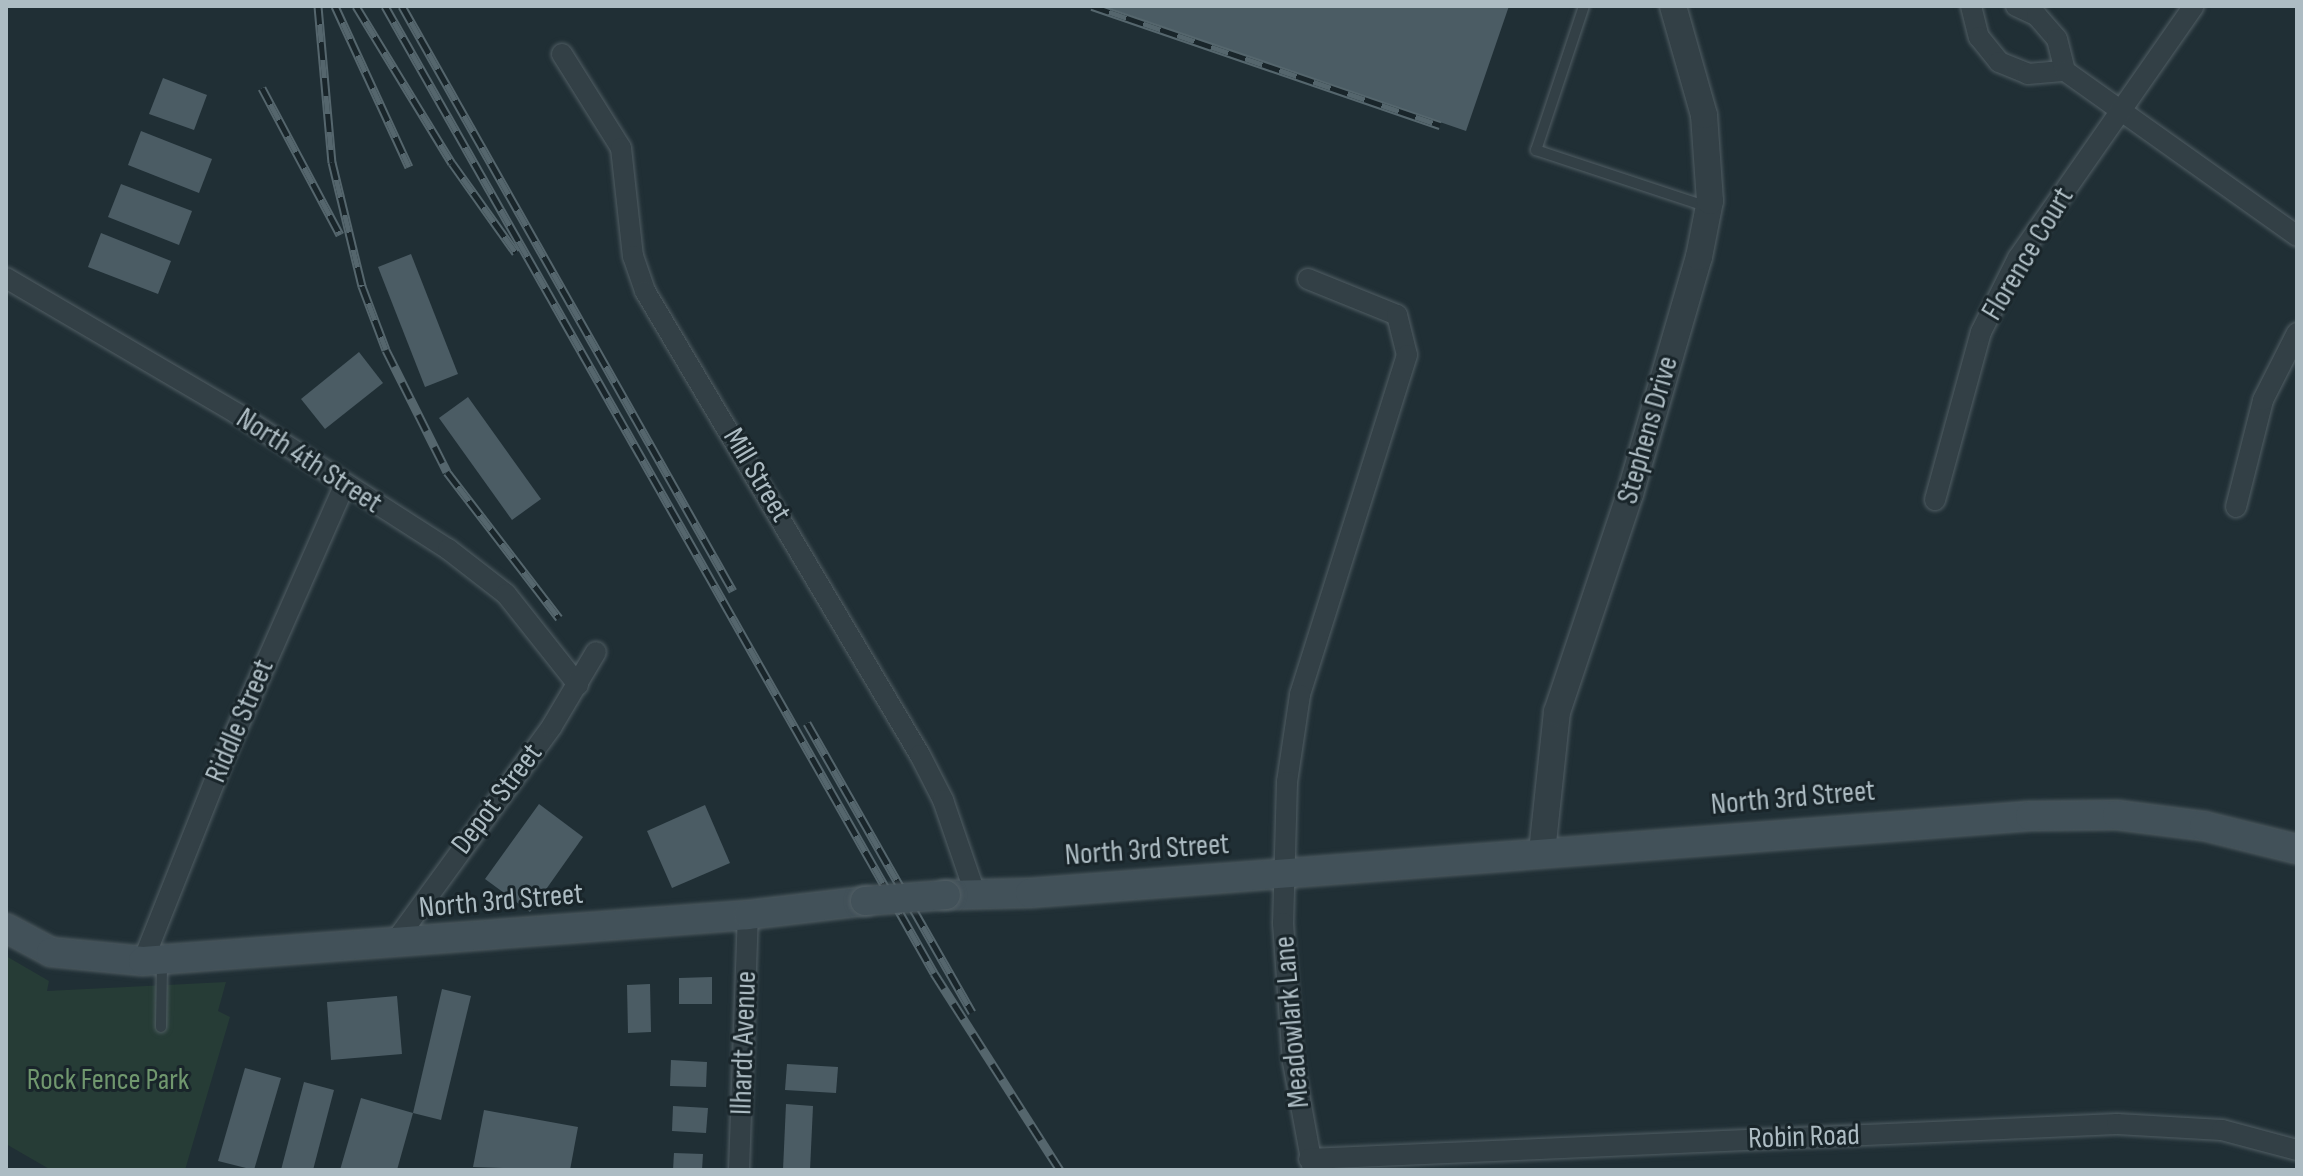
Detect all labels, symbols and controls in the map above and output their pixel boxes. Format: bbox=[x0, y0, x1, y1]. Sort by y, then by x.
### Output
street label: Florence Court bbox=[1974, 181, 2082, 327]
street label: Stephens Drive bbox=[1610, 352, 1686, 508]
street label: North 4th Street bbox=[230, 401, 388, 521]
street label: Mill Street bbox=[715, 422, 799, 528]
street label: Riddle Street bbox=[198, 654, 282, 788]
street label: Depot Street bbox=[444, 737, 550, 861]
street label: North 3rd Street bbox=[1709, 773, 1877, 823]
street label: North 3rd Street bbox=[1064, 826, 1230, 874]
street label: North 3rd Street bbox=[417, 876, 585, 926]
street label: Meadowlark Lane bbox=[1267, 934, 1317, 1110]
street label: Ilhardt Avenue bbox=[723, 970, 765, 1116]
park label: Rock Fence Park bbox=[27, 1062, 189, 1098]
street label: Robin Road bbox=[1748, 1117, 1860, 1157]

